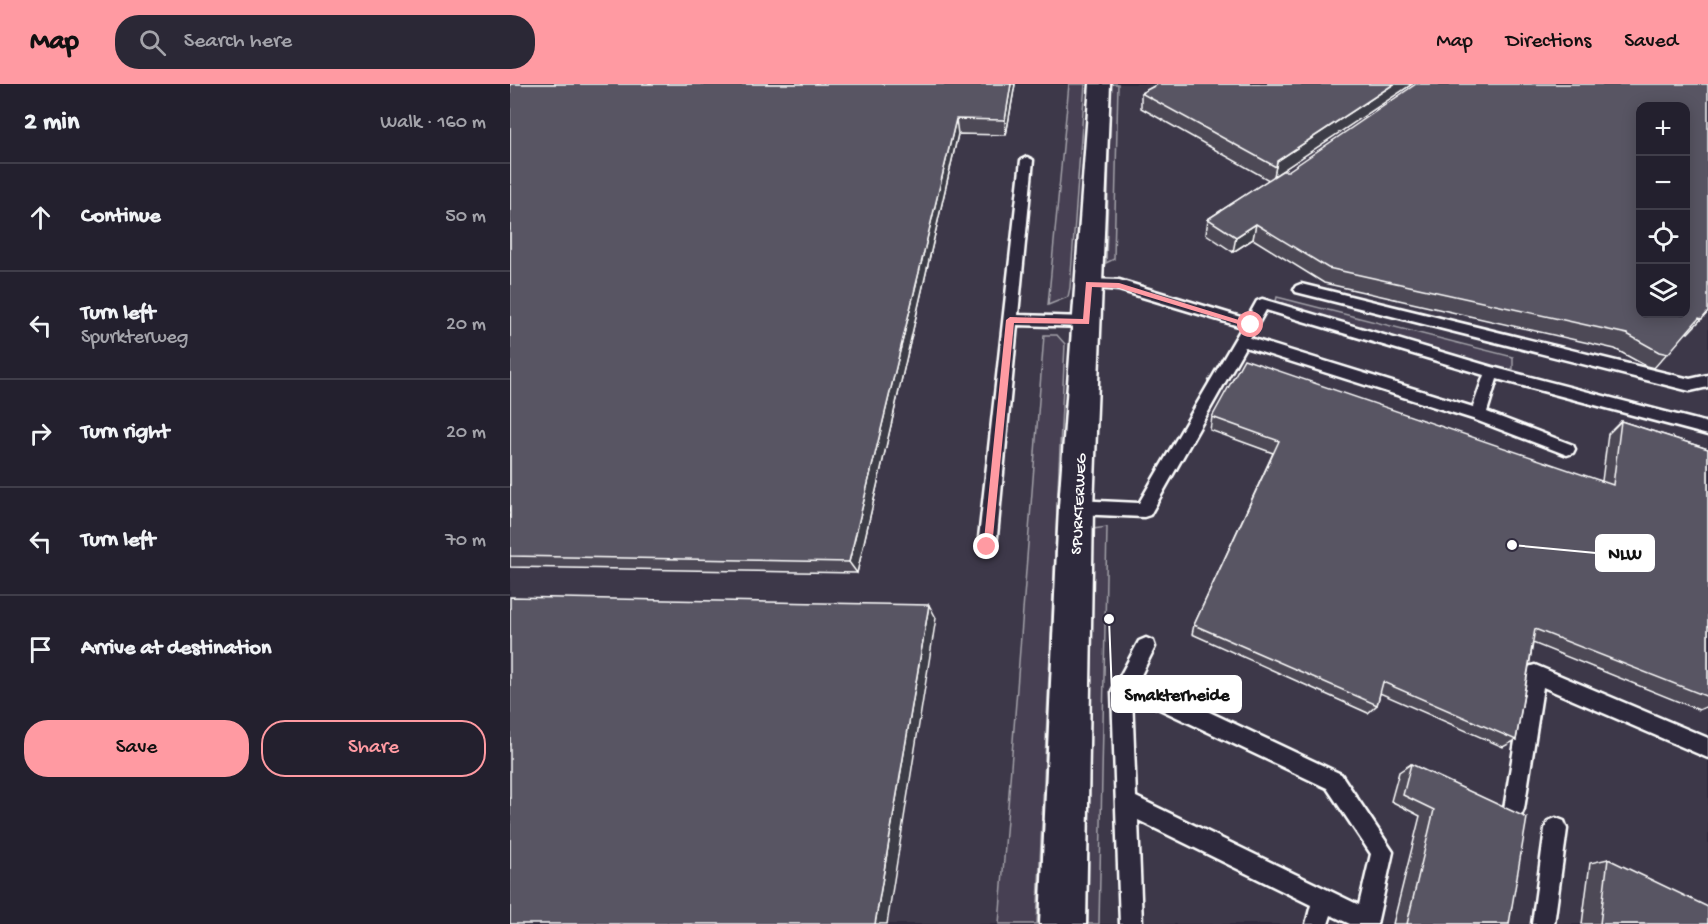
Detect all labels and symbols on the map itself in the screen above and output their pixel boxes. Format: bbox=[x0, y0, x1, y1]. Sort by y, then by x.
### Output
route start bbox=[1237, 311, 1263, 337]
street label: SPURKTERWEG bbox=[1068, 452, 1093, 555]
route end bbox=[973, 533, 999, 559]
callout: NLW bbox=[1596, 535, 1654, 571]
text: NLW bbox=[1608, 545, 1643, 566]
callout: Smakterheide bbox=[1112, 676, 1241, 712]
text: Smakterheide bbox=[1125, 686, 1230, 707]

